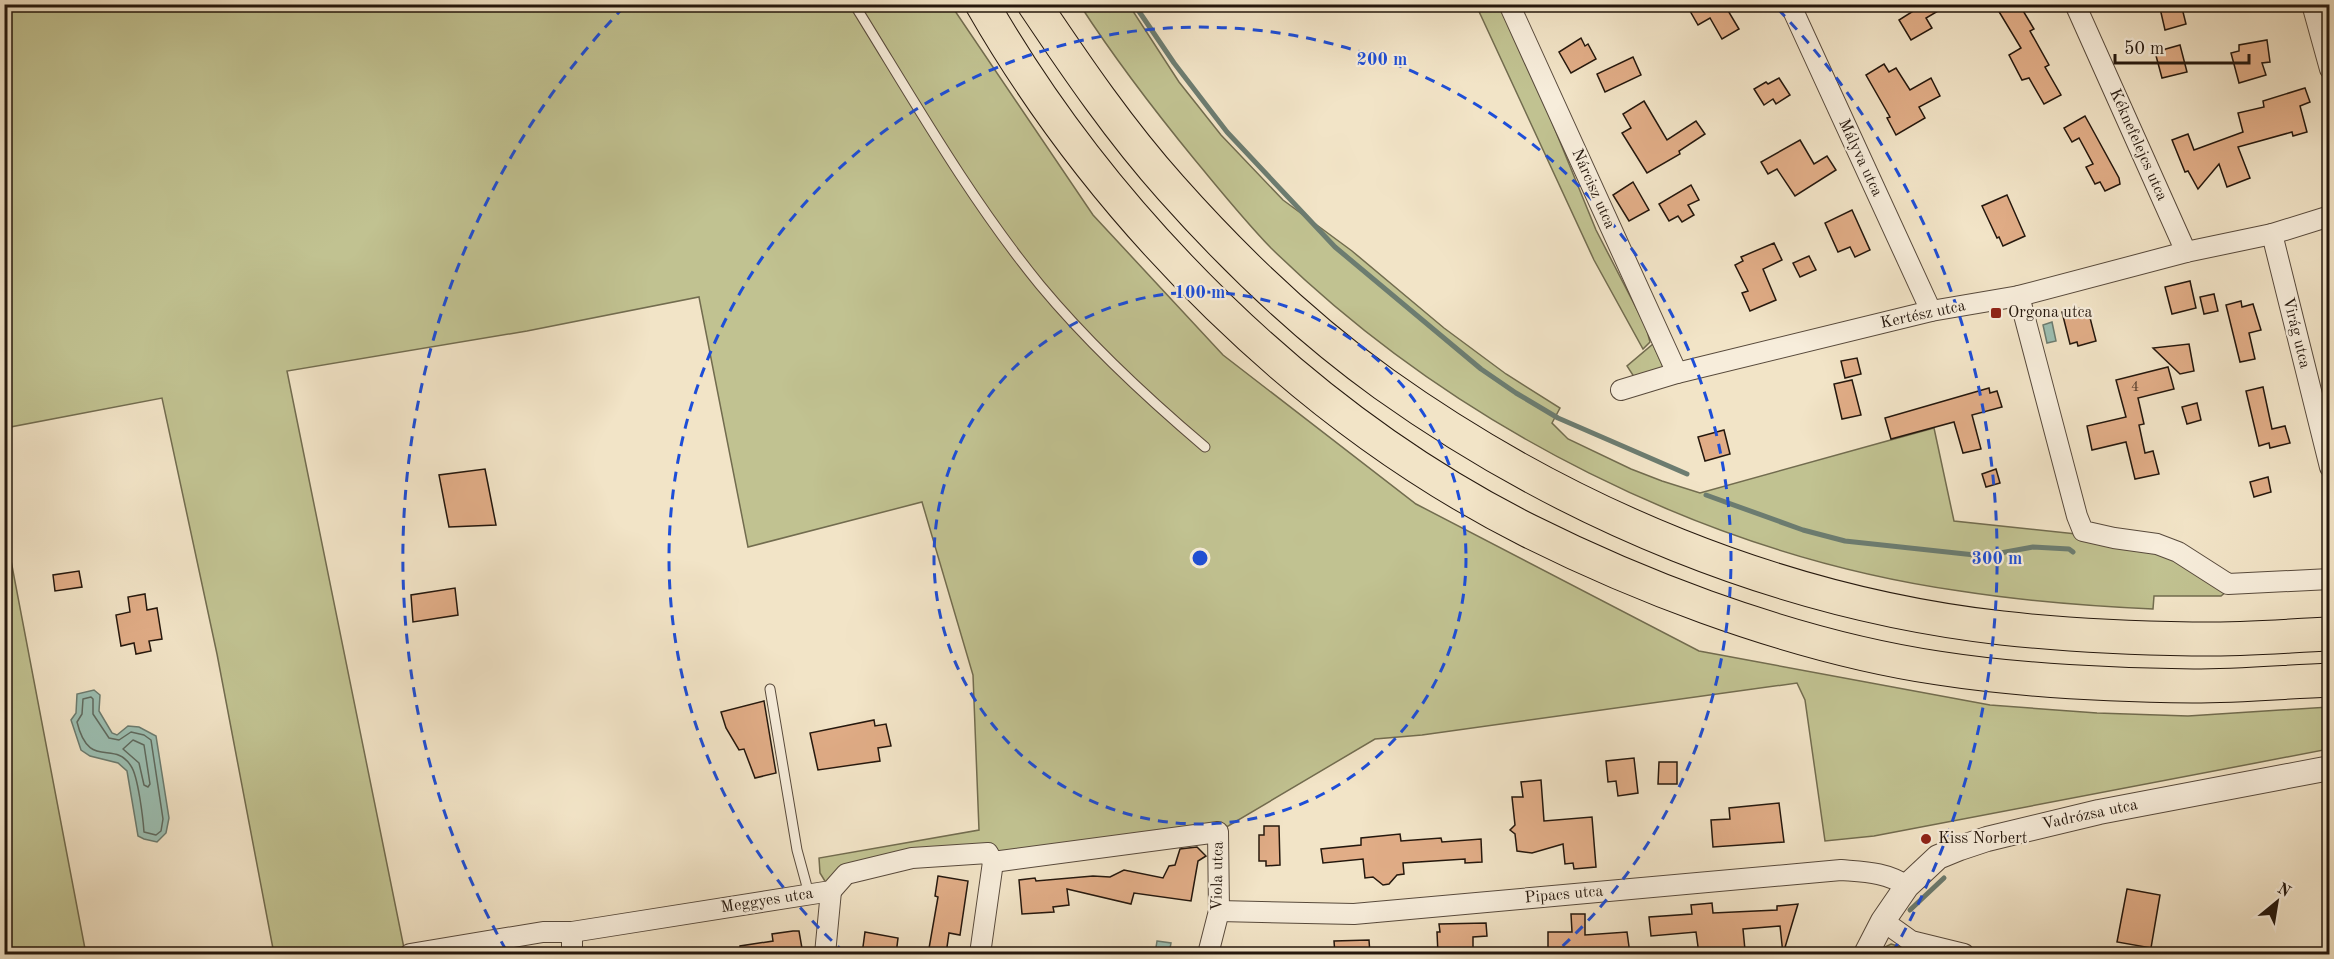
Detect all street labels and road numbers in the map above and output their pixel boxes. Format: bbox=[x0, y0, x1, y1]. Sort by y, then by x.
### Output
street label: Kéknefelejcs utca bbox=[2106, 87, 2170, 203]
street label: Mályva utca bbox=[1835, 117, 1885, 199]
street label: Nárcisz utca bbox=[1568, 147, 1618, 231]
street label: Virág utca bbox=[2279, 296, 2313, 370]
street label: Kertész utca bbox=[1879, 298, 1967, 332]
street label: Vadrózsa utca bbox=[2041, 797, 2139, 833]
street label: Viola utca bbox=[1209, 841, 1227, 911]
street label: Pipacs utca bbox=[1524, 884, 1604, 906]
street label: Meggyes utca bbox=[720, 886, 815, 916]

